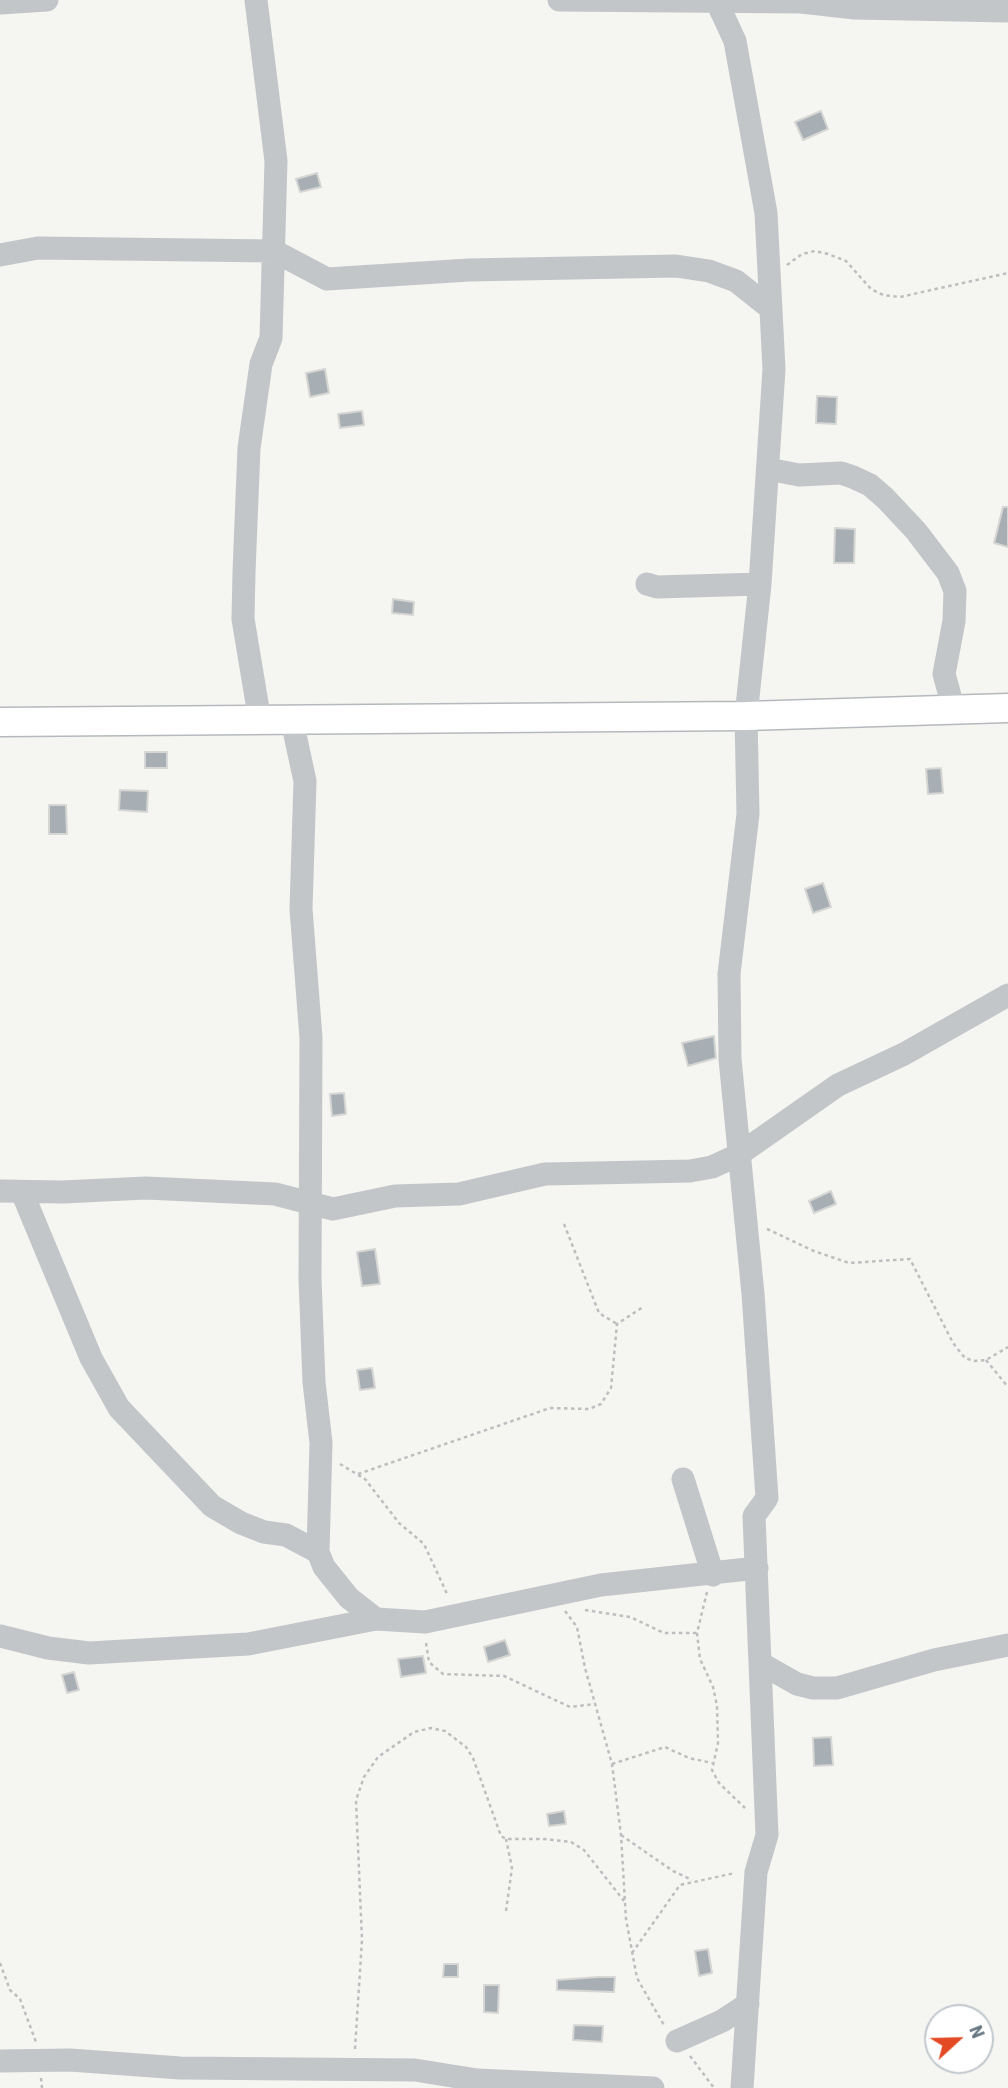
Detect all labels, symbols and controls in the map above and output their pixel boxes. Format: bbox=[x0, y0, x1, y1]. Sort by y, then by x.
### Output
north arrow bbox=[924, 2004, 994, 2074]
text: N bbox=[964, 2022, 990, 2041]

